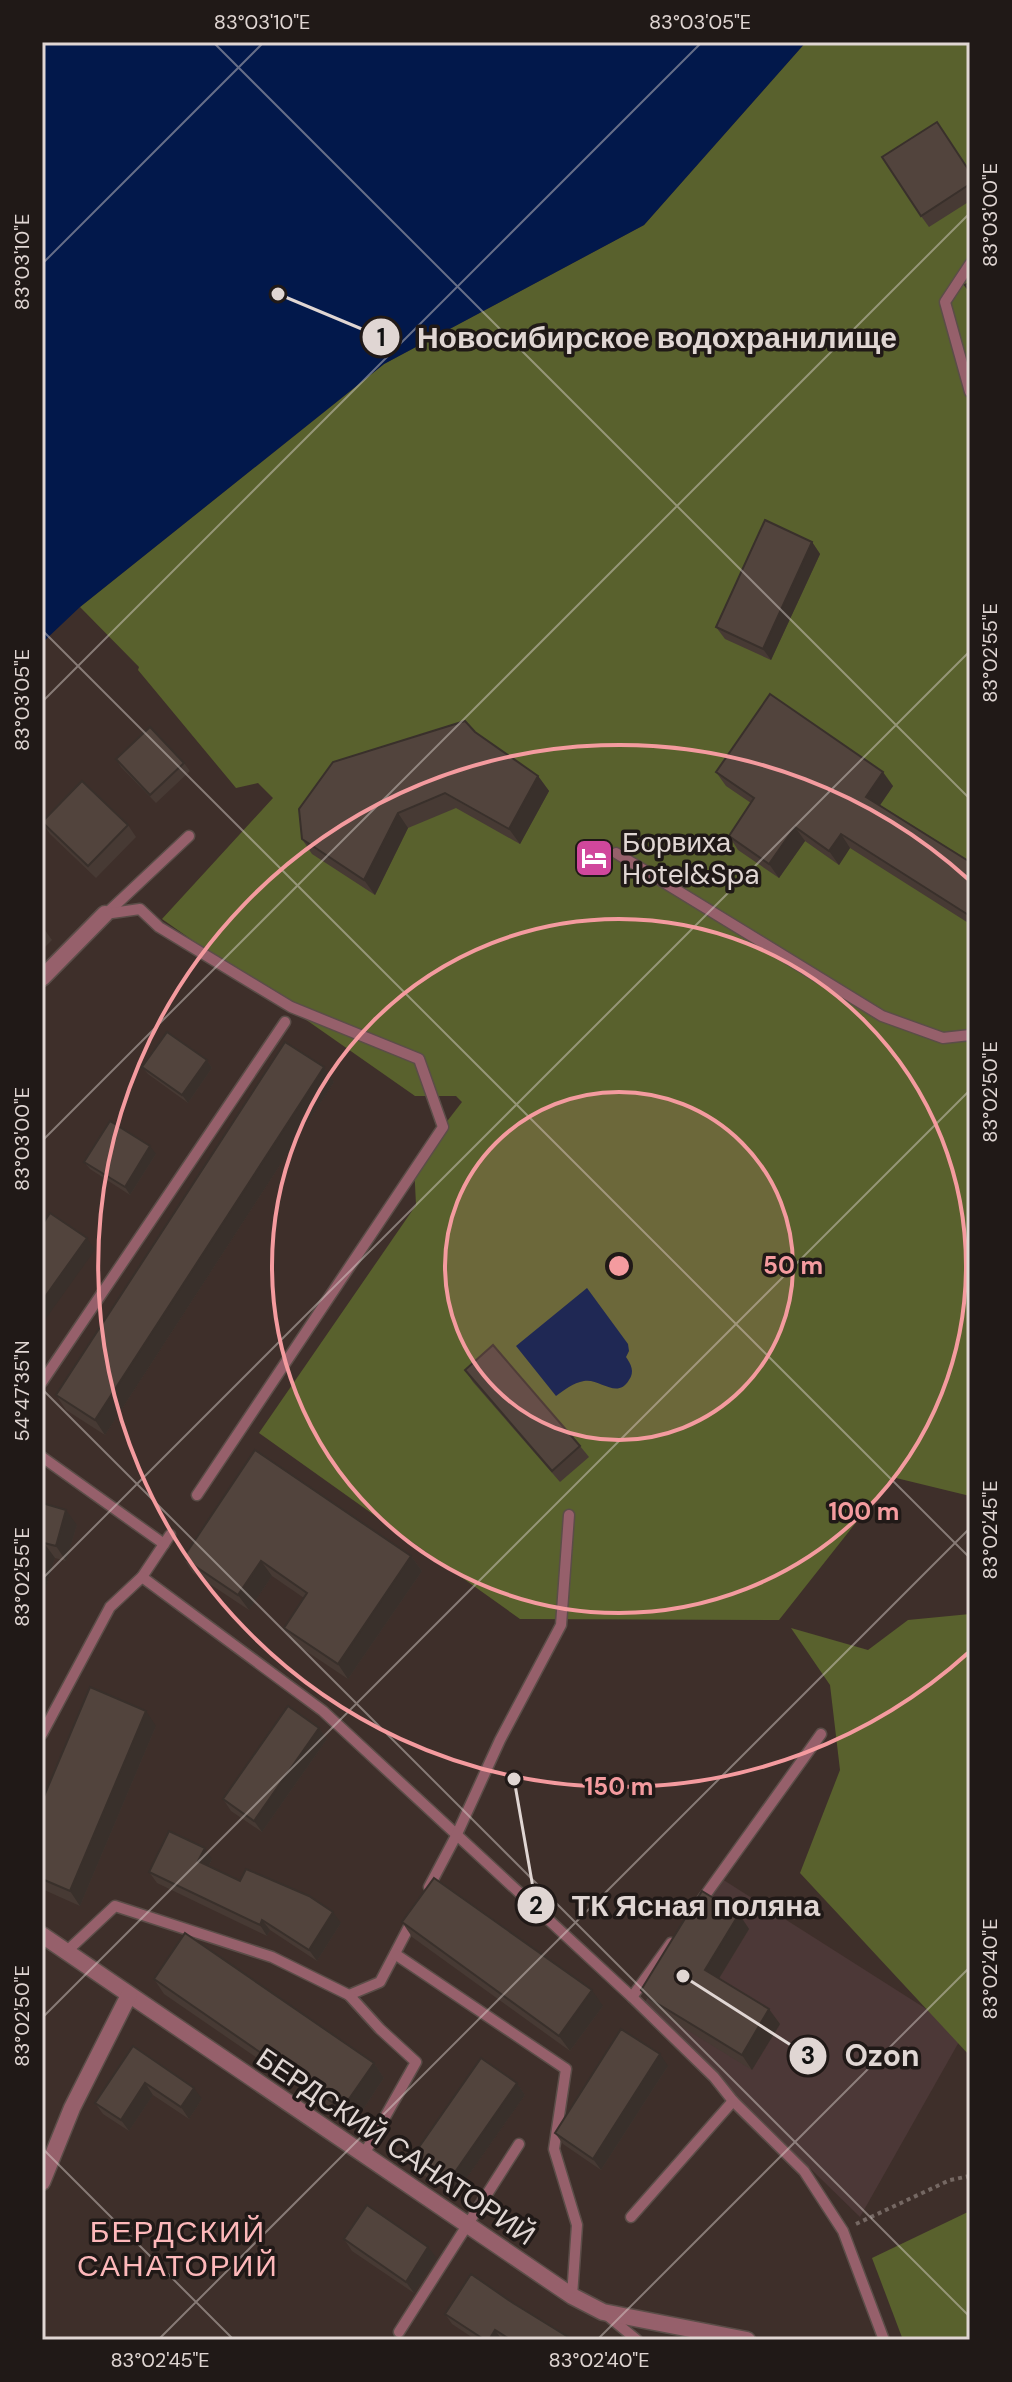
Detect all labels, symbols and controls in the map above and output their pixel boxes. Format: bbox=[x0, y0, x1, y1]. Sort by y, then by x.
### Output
text: 83°03'10"E bbox=[214, 9, 310, 35]
text: 83°03'05"E bbox=[649, 9, 751, 35]
text: 83°03'00"E bbox=[977, 163, 1003, 267]
text: 83°03'10"E bbox=[9, 214, 35, 310]
callout: Новосибирское водохранилище bbox=[361, 310, 913, 364]
text: Новосибирское водохранилище bbox=[417, 318, 897, 357]
text: 1 bbox=[377, 322, 385, 353]
text: 83°02'55"E bbox=[977, 603, 1003, 703]
text: 83°03'05"E bbox=[9, 649, 35, 751]
place label: Борвиха Hotel&Spa bbox=[622, 824, 759, 893]
hotel icon: Борвиха Hotel&Spa bbox=[573, 837, 615, 879]
text: 83°02'50"E bbox=[977, 1041, 1003, 1143]
text: 83°03'00"E bbox=[9, 1087, 35, 1191]
text: 50 m bbox=[763, 1250, 823, 1281]
centre of rings bbox=[605, 1252, 633, 1280]
text: 54°47'35"N bbox=[9, 1340, 35, 1442]
text: 83°02'45"E bbox=[977, 1480, 1003, 1580]
text: 100 m bbox=[829, 1496, 899, 1527]
text: 83°02'55"E bbox=[9, 1527, 35, 1627]
text: 150 m bbox=[585, 1771, 653, 1802]
callout: ТК Ясная поляна bbox=[516, 1878, 836, 1932]
text: ТК Ясная поляна bbox=[572, 1886, 820, 1925]
text: 2 bbox=[529, 1890, 543, 1921]
text: 83°02'40"E bbox=[977, 1919, 1003, 2019]
text: 83°02'50"E bbox=[9, 1965, 35, 2067]
callout: Ozon bbox=[788, 2029, 935, 2083]
text: Ozon bbox=[844, 2036, 920, 2075]
street label: БЕРДСКИЙ САНАТОРИЙ bbox=[249, 2039, 542, 2254]
text: 3 bbox=[801, 2040, 815, 2071]
district label: БЕРДСКИЙ САНАТОРИЙ bbox=[77, 2212, 279, 2285]
text: 83°02'45"E bbox=[110, 2347, 210, 2373]
text: 83°02'40"E bbox=[549, 2347, 649, 2373]

